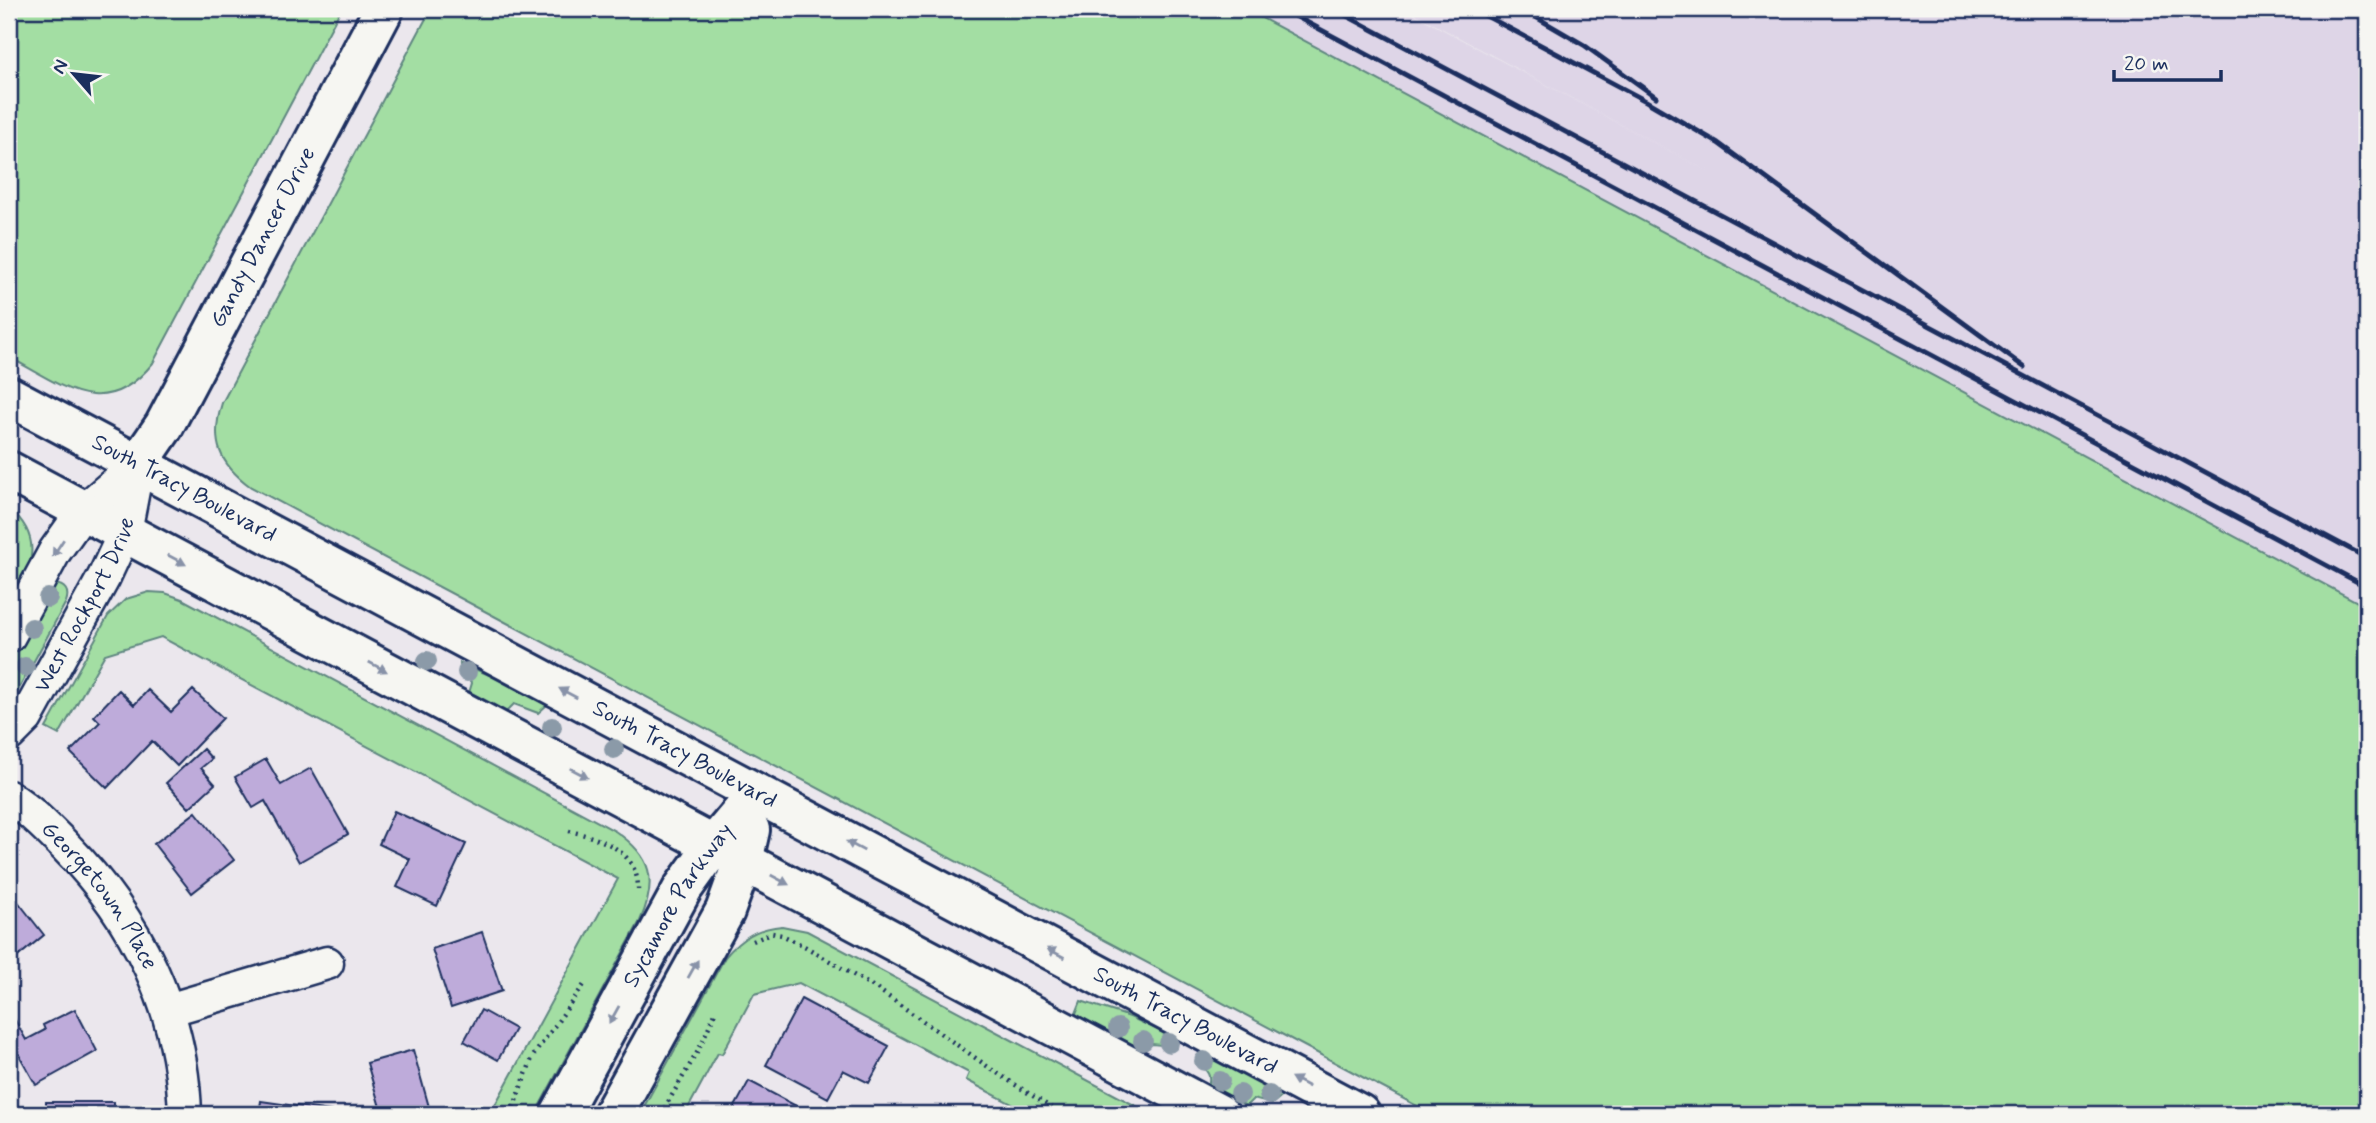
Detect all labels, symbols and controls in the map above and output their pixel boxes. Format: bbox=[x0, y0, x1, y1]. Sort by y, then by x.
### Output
north arrow bbox=[38, 38, 108, 108]
scale bar bbox=[2114, 38, 2220, 82]
text: 20 m bbox=[2124, 50, 2169, 78]
text: N bbox=[46, 55, 74, 78]
street label: Gandy Dancer Drive bbox=[203, 142, 323, 333]
street label: South Tracy Boulevard bbox=[86, 428, 281, 550]
street label: West Rockport Drive bbox=[28, 515, 142, 698]
one-way arrow bbox=[51, 539, 65, 557]
one-way arrow bbox=[167, 554, 187, 566]
one-way arrow bbox=[368, 661, 388, 672]
one-way arrow bbox=[558, 687, 577, 699]
street label: South Tracy Boulevard bbox=[587, 694, 782, 816]
one-way arrow bbox=[569, 768, 589, 779]
street label: Georgetown Place bbox=[34, 815, 164, 975]
street label: Sycamore Parkway bbox=[617, 817, 741, 993]
one-way arrow bbox=[845, 840, 865, 852]
one-way arrow bbox=[770, 875, 790, 886]
one-way arrow bbox=[1046, 947, 1066, 958]
one-way arrow bbox=[687, 959, 699, 978]
street label: South Tracy Boulevard bbox=[1088, 960, 1283, 1082]
one-way arrow bbox=[608, 1005, 620, 1025]
one-way arrow bbox=[1290, 1077, 1310, 1088]

